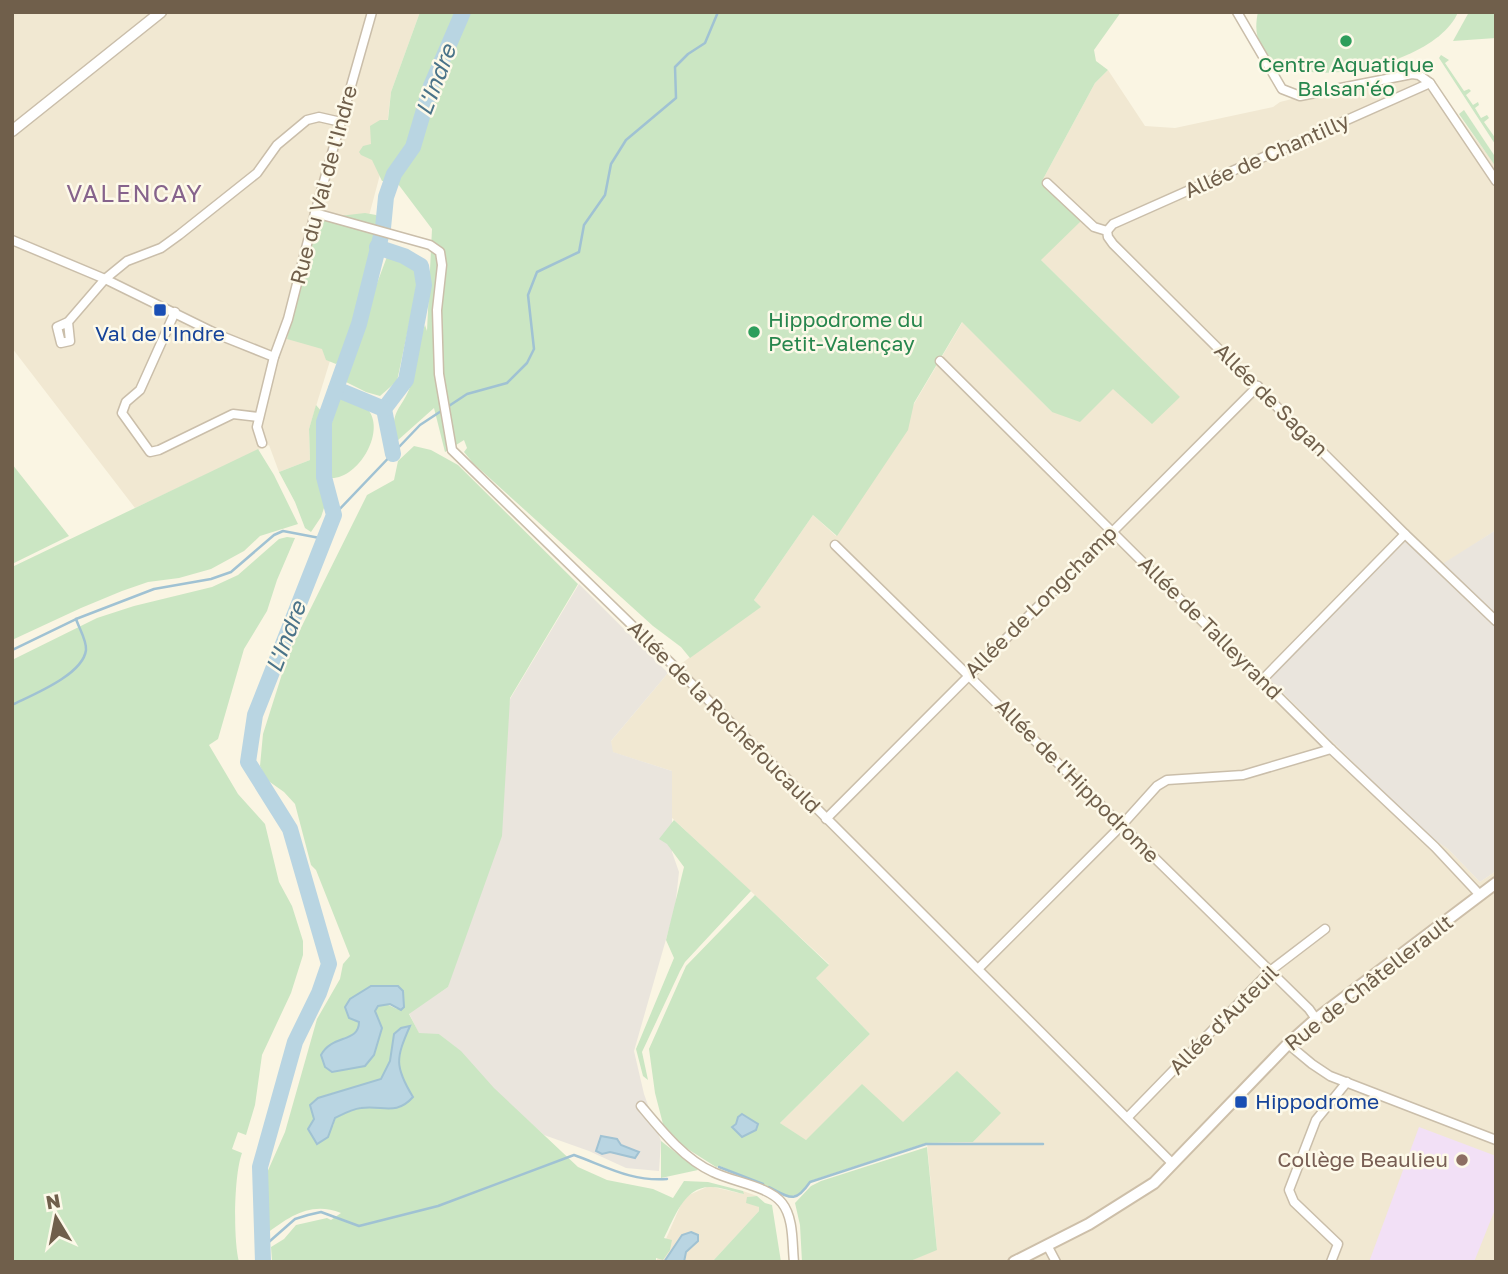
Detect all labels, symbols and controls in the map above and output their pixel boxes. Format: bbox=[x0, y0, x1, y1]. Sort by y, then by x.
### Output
marker: Centre Aquatique Balsan'éo bbox=[1338, 33, 1354, 49]
water label: L'Indre bbox=[409, 39, 462, 119]
place label: Centre Aquatique Balsan'éo bbox=[1258, 51, 1434, 101]
street label: Rue du Val de l'Indre bbox=[284, 82, 362, 287]
street label: Allée de Chantilly bbox=[1180, 107, 1353, 203]
district label: VALENCAY bbox=[66, 178, 204, 207]
marker: Val de l'Indre bbox=[152, 302, 168, 318]
place label: Hippodrome du Petit-Valençay bbox=[768, 306, 923, 356]
place label: Val de l'Indre bbox=[95, 320, 225, 346]
marker: Hippodrome du Petit-Valençay bbox=[746, 324, 762, 340]
street label: Allée de Sagan bbox=[1210, 337, 1334, 461]
street label: Allée de Longchamp bbox=[959, 520, 1122, 683]
street label: Allée de Talleyrand bbox=[1134, 550, 1288, 704]
water label: L'Indre bbox=[259, 596, 312, 676]
street label: Allée de la Rochefoucauld bbox=[623, 615, 826, 818]
street label: Allée de l'Hippodrome bbox=[990, 693, 1165, 868]
street label: Rue de Châtellerault bbox=[1279, 908, 1458, 1056]
street label: Allée d'Auteuil bbox=[1163, 959, 1284, 1080]
place label: Hippodrome bbox=[1255, 1088, 1379, 1114]
marker: Hippodrome bbox=[1233, 1094, 1249, 1110]
place label: Collège Beaulieu bbox=[1277, 1146, 1448, 1172]
marker: Collège Beaulieu bbox=[1454, 1152, 1470, 1168]
north arrow bbox=[21, 1183, 91, 1253]
text: N bbox=[44, 1188, 62, 1213]

